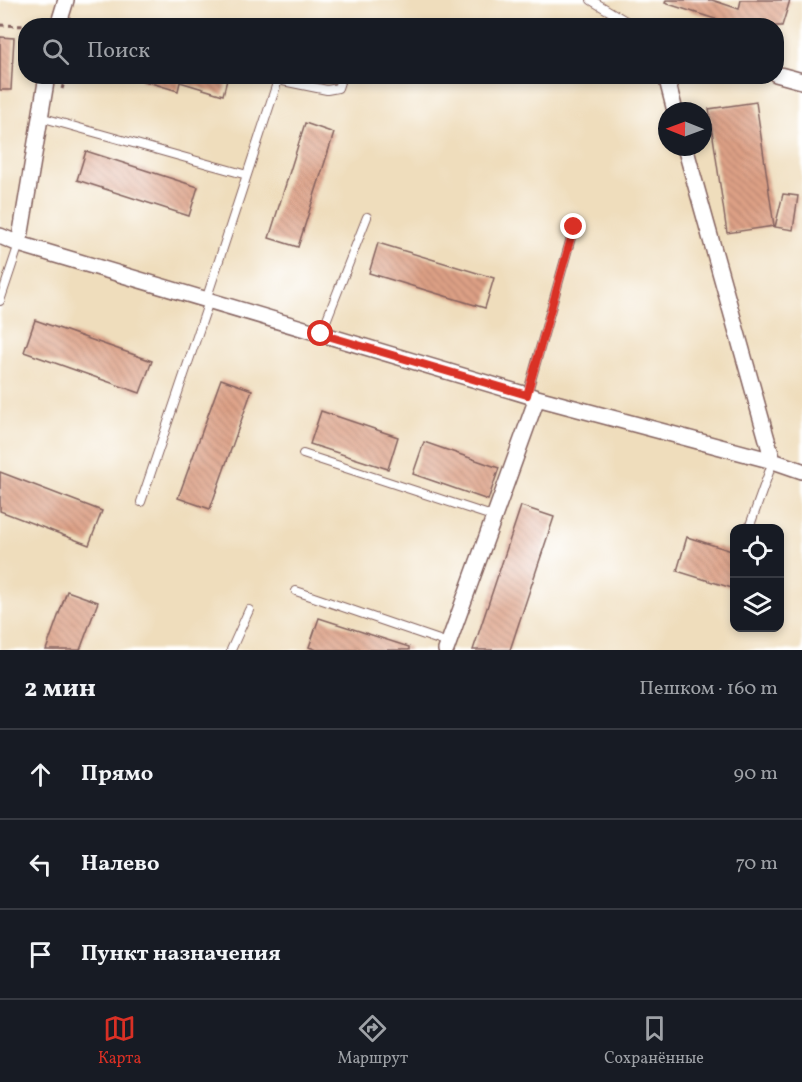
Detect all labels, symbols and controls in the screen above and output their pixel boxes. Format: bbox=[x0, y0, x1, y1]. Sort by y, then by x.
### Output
search box bbox=[18, 18, 784, 84]
icon: search bbox=[39, 35, 72, 68]
text: Поиск bbox=[87, 36, 150, 67]
north arrow bbox=[658, 102, 712, 156]
route end bbox=[560, 213, 586, 239]
route start bbox=[307, 320, 333, 346]
map controls bbox=[730, 524, 784, 632]
button: locate bbox=[730, 524, 784, 578]
button: layers bbox=[730, 578, 784, 632]
text: 2 мин bbox=[24, 671, 96, 707]
text: Пешком · 160 m bbox=[639, 675, 778, 703]
icon: ahead bbox=[24, 758, 57, 791]
text: Прямо bbox=[81, 759, 153, 790]
text: 90 m bbox=[734, 760, 778, 788]
icon: left bbox=[24, 848, 57, 881]
text: Налево bbox=[81, 849, 160, 880]
text: 70 m bbox=[735, 850, 778, 878]
icon: arrive bbox=[24, 938, 57, 971]
text: Пункт назначения bbox=[81, 939, 281, 970]
tab: Карта bbox=[98, 1012, 141, 1070]
tab: Маршрут bbox=[337, 1012, 408, 1070]
tab: Сохранённые bbox=[604, 1012, 704, 1070]

